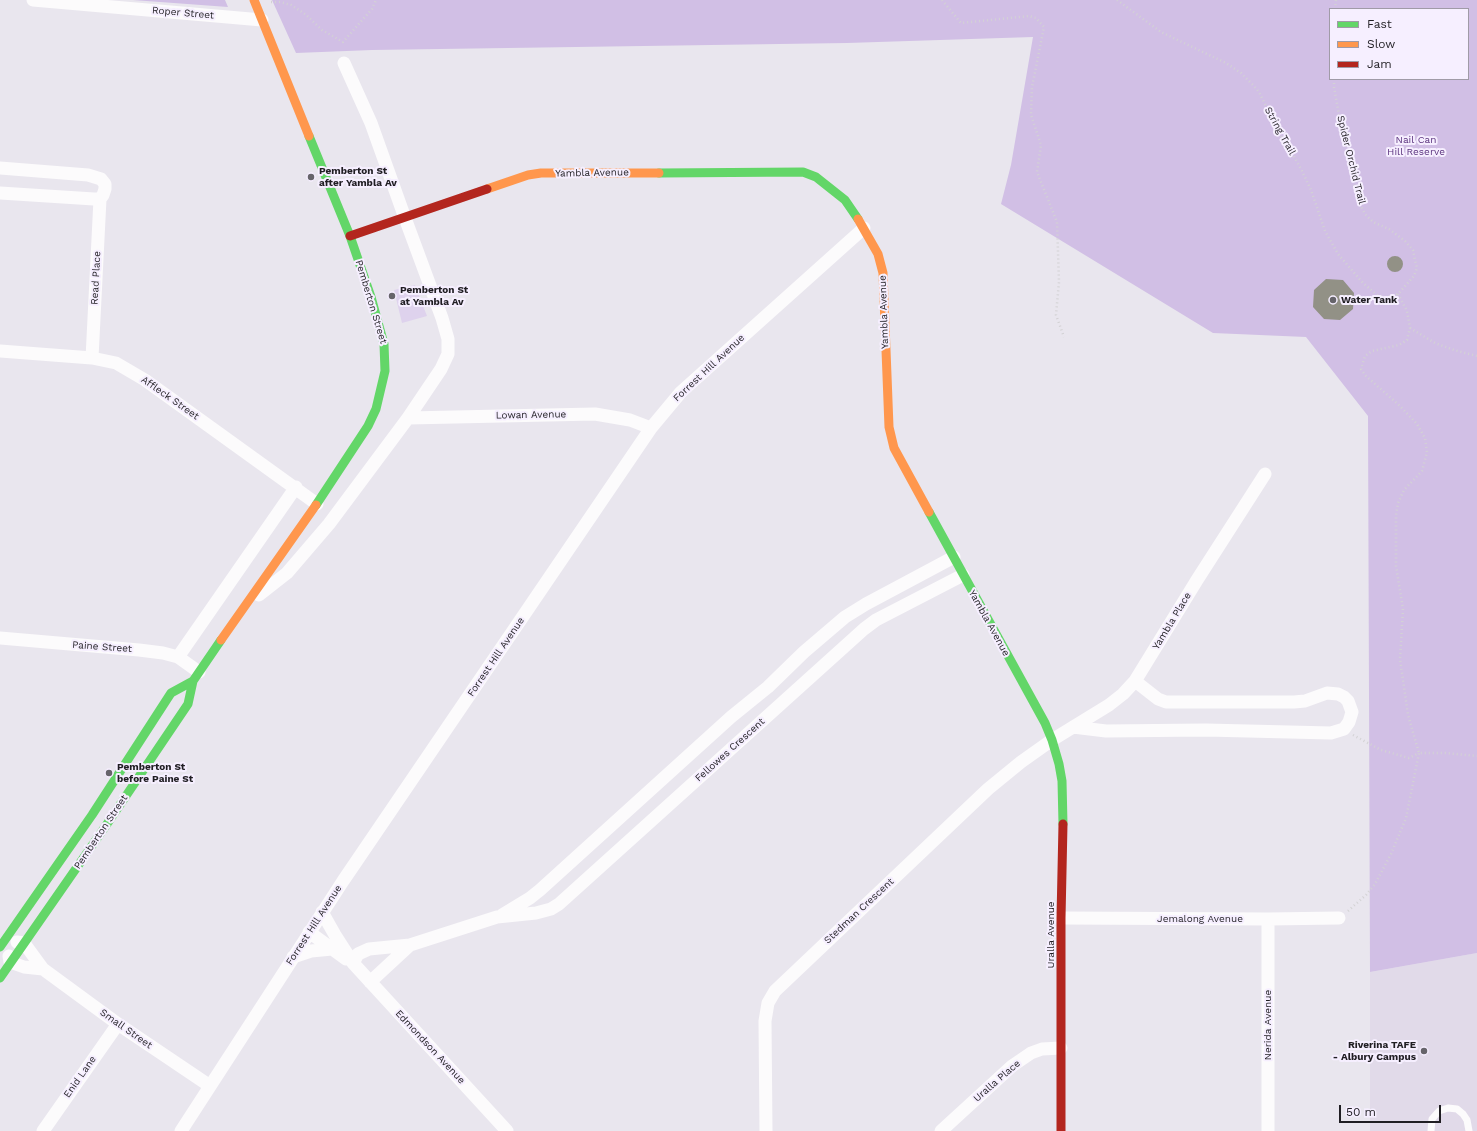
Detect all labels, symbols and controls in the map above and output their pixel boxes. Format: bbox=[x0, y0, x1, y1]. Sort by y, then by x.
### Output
street label: Roper Street bbox=[152, 4, 214, 22]
legend bbox=[1329, 8, 1469, 80]
text: Fast bbox=[1367, 17, 1392, 31]
text: Slow bbox=[1367, 37, 1395, 51]
text: Jam bbox=[1367, 57, 1392, 71]
street label: String Trail bbox=[1262, 105, 1298, 157]
street label: Spider Orchid Trail bbox=[1334, 114, 1368, 206]
park label: Nail Can Hill Reserve bbox=[1387, 134, 1445, 158]
place label: Pemberton St after Yambla Av bbox=[319, 165, 397, 188]
street label: Yambla Avenue bbox=[555, 166, 629, 180]
marker: Pemberton St after Yambla Av bbox=[306, 172, 316, 182]
street label: Read Place bbox=[89, 251, 103, 305]
street label: Pemberton Street bbox=[353, 259, 389, 345]
street label: Yambla Avenue bbox=[877, 275, 891, 349]
place label: Pemberton St at Yambla Av bbox=[400, 284, 468, 308]
marker: Pemberton St at Yambla Av bbox=[387, 291, 397, 301]
place label: Water Tank bbox=[1341, 294, 1397, 306]
marker: Water Tank bbox=[1328, 295, 1338, 305]
street label: Forrest Hill Avenue bbox=[671, 332, 747, 404]
street label: Affleck Street bbox=[139, 374, 201, 422]
street label: Lowan Avenue bbox=[496, 408, 566, 422]
street label: Yambla Avenue bbox=[966, 588, 1012, 658]
street label: Yambla Place bbox=[1150, 590, 1194, 652]
street label: Forrest Hill Avenue bbox=[465, 615, 527, 699]
street label: Paine Street bbox=[72, 639, 132, 655]
street label: Fellowes Crescent bbox=[693, 716, 767, 784]
place label: Pemberton St before Paine St bbox=[117, 761, 193, 784]
marker: Pemberton St before Paine St bbox=[104, 768, 114, 778]
street label: Pemberton Street bbox=[72, 793, 130, 871]
street label: Stedman Crescent bbox=[822, 876, 896, 946]
street label: Forrest Hill Avenue bbox=[284, 883, 344, 967]
street label: Uralla Avenue bbox=[1045, 901, 1057, 969]
street label: Jemalong Avenue bbox=[1157, 913, 1243, 925]
street label: Nerida Avenue bbox=[1262, 990, 1274, 1060]
street label: Small Street bbox=[98, 1007, 154, 1051]
street label: Edmondson Avenue bbox=[393, 1008, 467, 1086]
place label: Riverina TAFE - Albury Campus bbox=[1333, 1039, 1416, 1062]
marker: Riverina TAFE - Albury Campus bbox=[1419, 1046, 1429, 1056]
street label: Enid Lane bbox=[61, 1054, 99, 1100]
street label: Uralla Place bbox=[971, 1057, 1023, 1105]
scale bar bbox=[1341, 1097, 1443, 1123]
text: 50 m bbox=[1346, 1105, 1376, 1119]

